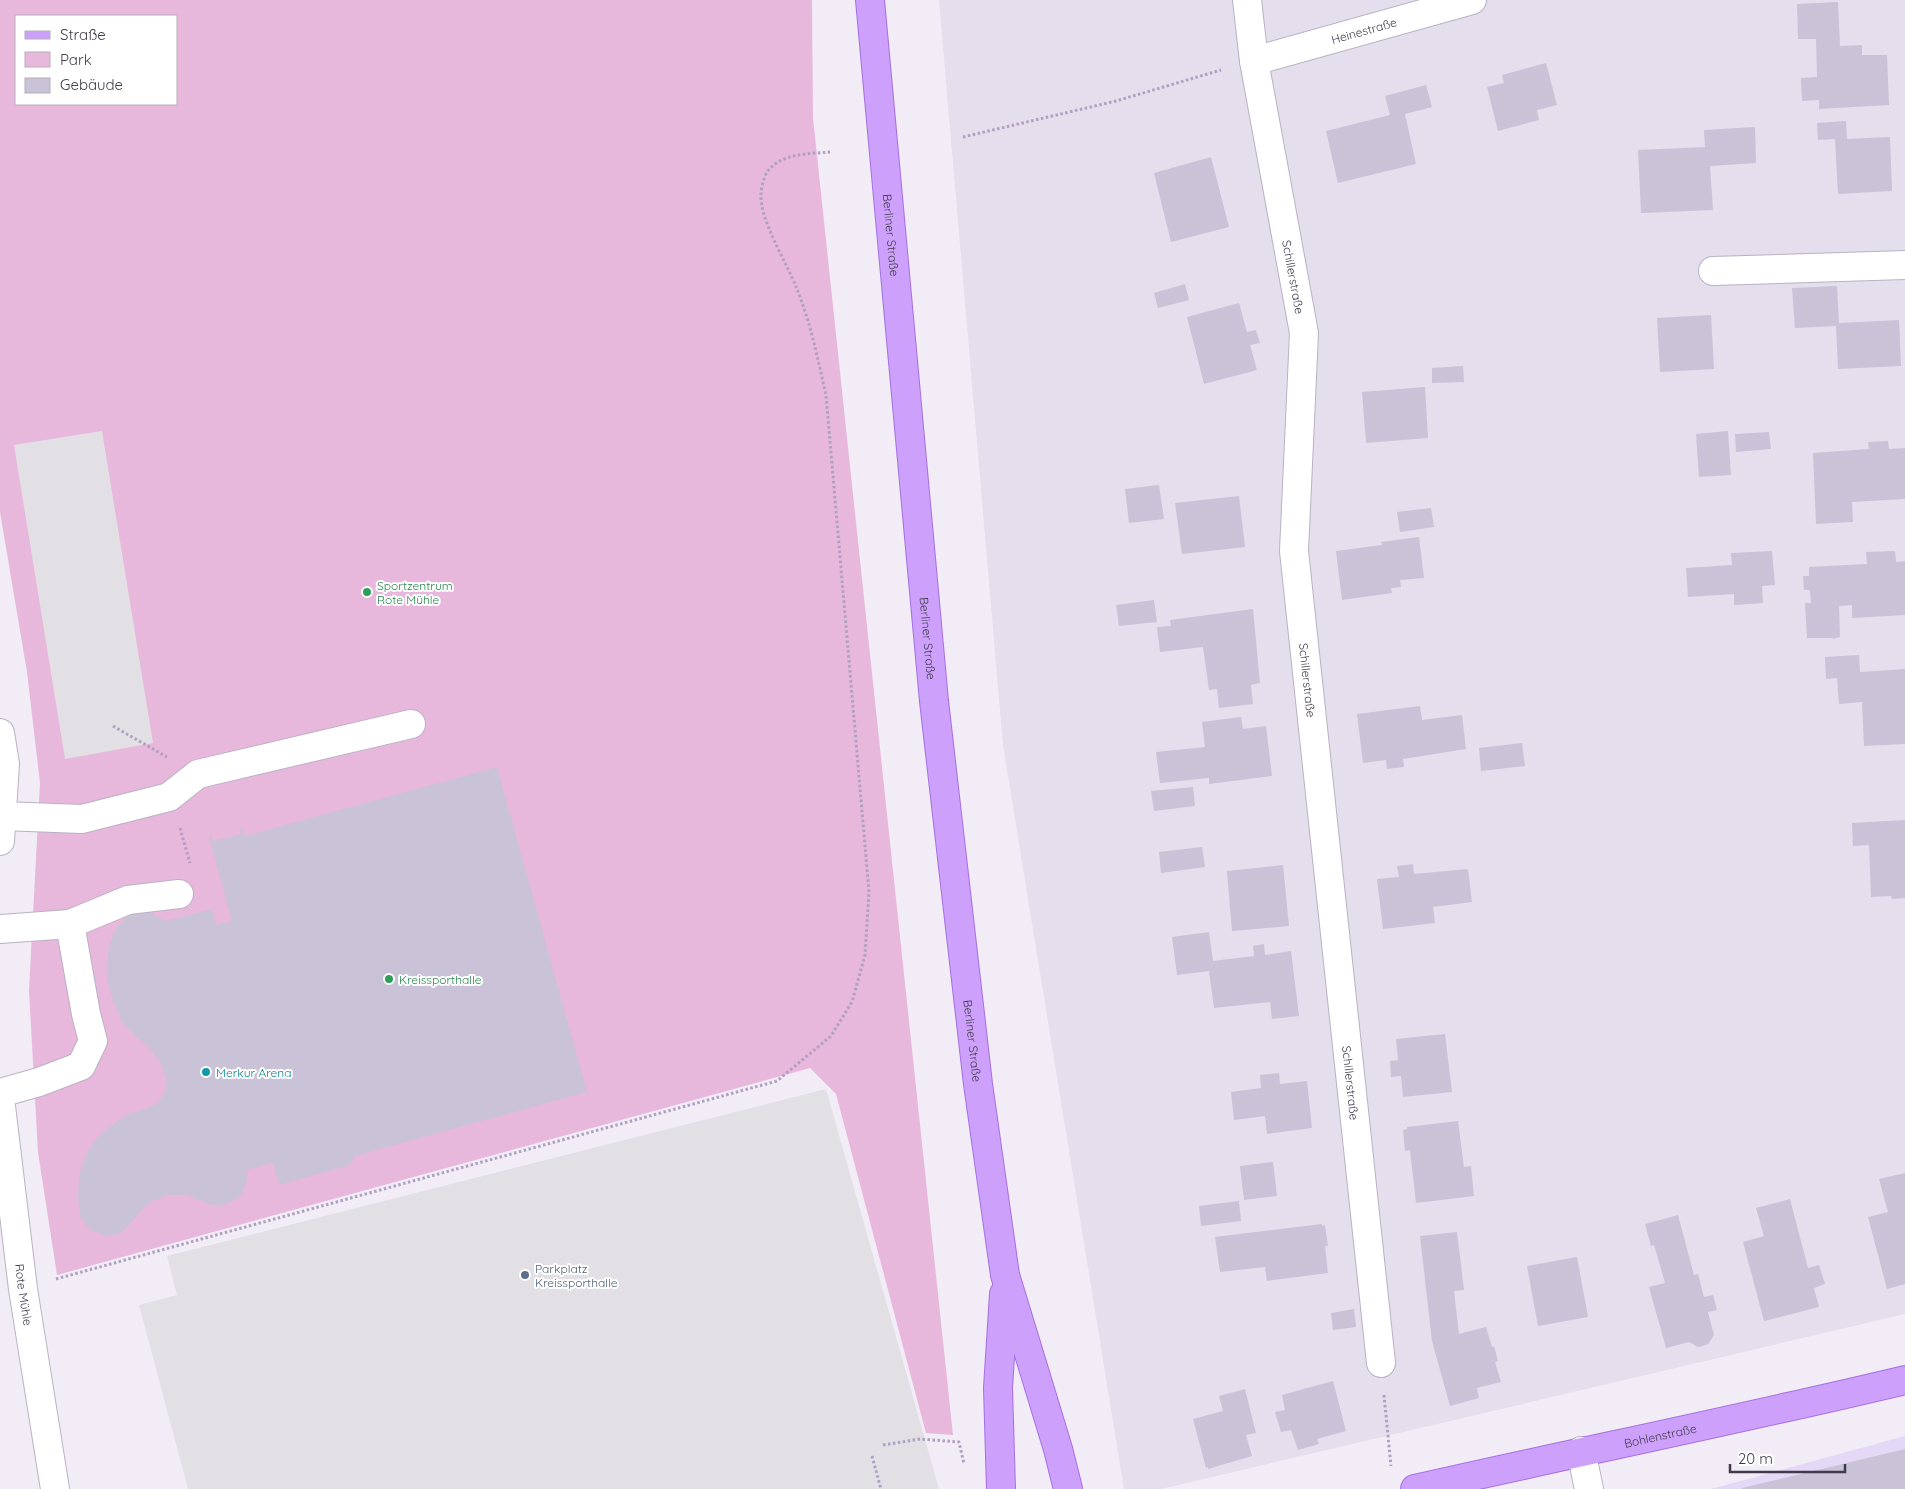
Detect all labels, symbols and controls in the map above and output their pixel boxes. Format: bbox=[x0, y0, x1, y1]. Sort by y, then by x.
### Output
street label: Heinestraße bbox=[1329, 14, 1398, 47]
legend bbox=[15, 15, 178, 105]
text: Straße bbox=[60, 25, 106, 44]
text: Park bbox=[60, 50, 92, 69]
text: Gebäude bbox=[60, 75, 123, 94]
street label: Berliner Straße bbox=[880, 193, 903, 277]
street label: Schillerstraße bbox=[1280, 239, 1308, 315]
place label: Sportzentrum Rote Mühle bbox=[377, 578, 453, 607]
marker: Sportzentrum Rote Mühle bbox=[361, 586, 373, 598]
street label: Berliner Straße bbox=[917, 596, 940, 680]
street label: Schillerstraße bbox=[1296, 642, 1319, 718]
place label: Kreissporthalle bbox=[399, 972, 482, 987]
marker: Kreissporthalle bbox=[383, 973, 395, 985]
street label: Berliner Straße bbox=[961, 999, 985, 1083]
street label: Schillerstraße bbox=[1340, 1045, 1362, 1121]
place label: Merkur Arena bbox=[216, 1065, 292, 1080]
marker: Merkur Arena bbox=[200, 1066, 212, 1078]
place label: Parkplatz Kreissporthalle bbox=[535, 1261, 618, 1290]
street label: Rote Mühle bbox=[12, 1263, 36, 1327]
marker: Parkplatz Kreissporthalle bbox=[519, 1269, 531, 1281]
street label: Bohlenstraße bbox=[1623, 1420, 1698, 1450]
scale bar bbox=[1730, 1442, 1845, 1474]
text: 20 m bbox=[1738, 1449, 1773, 1468]

